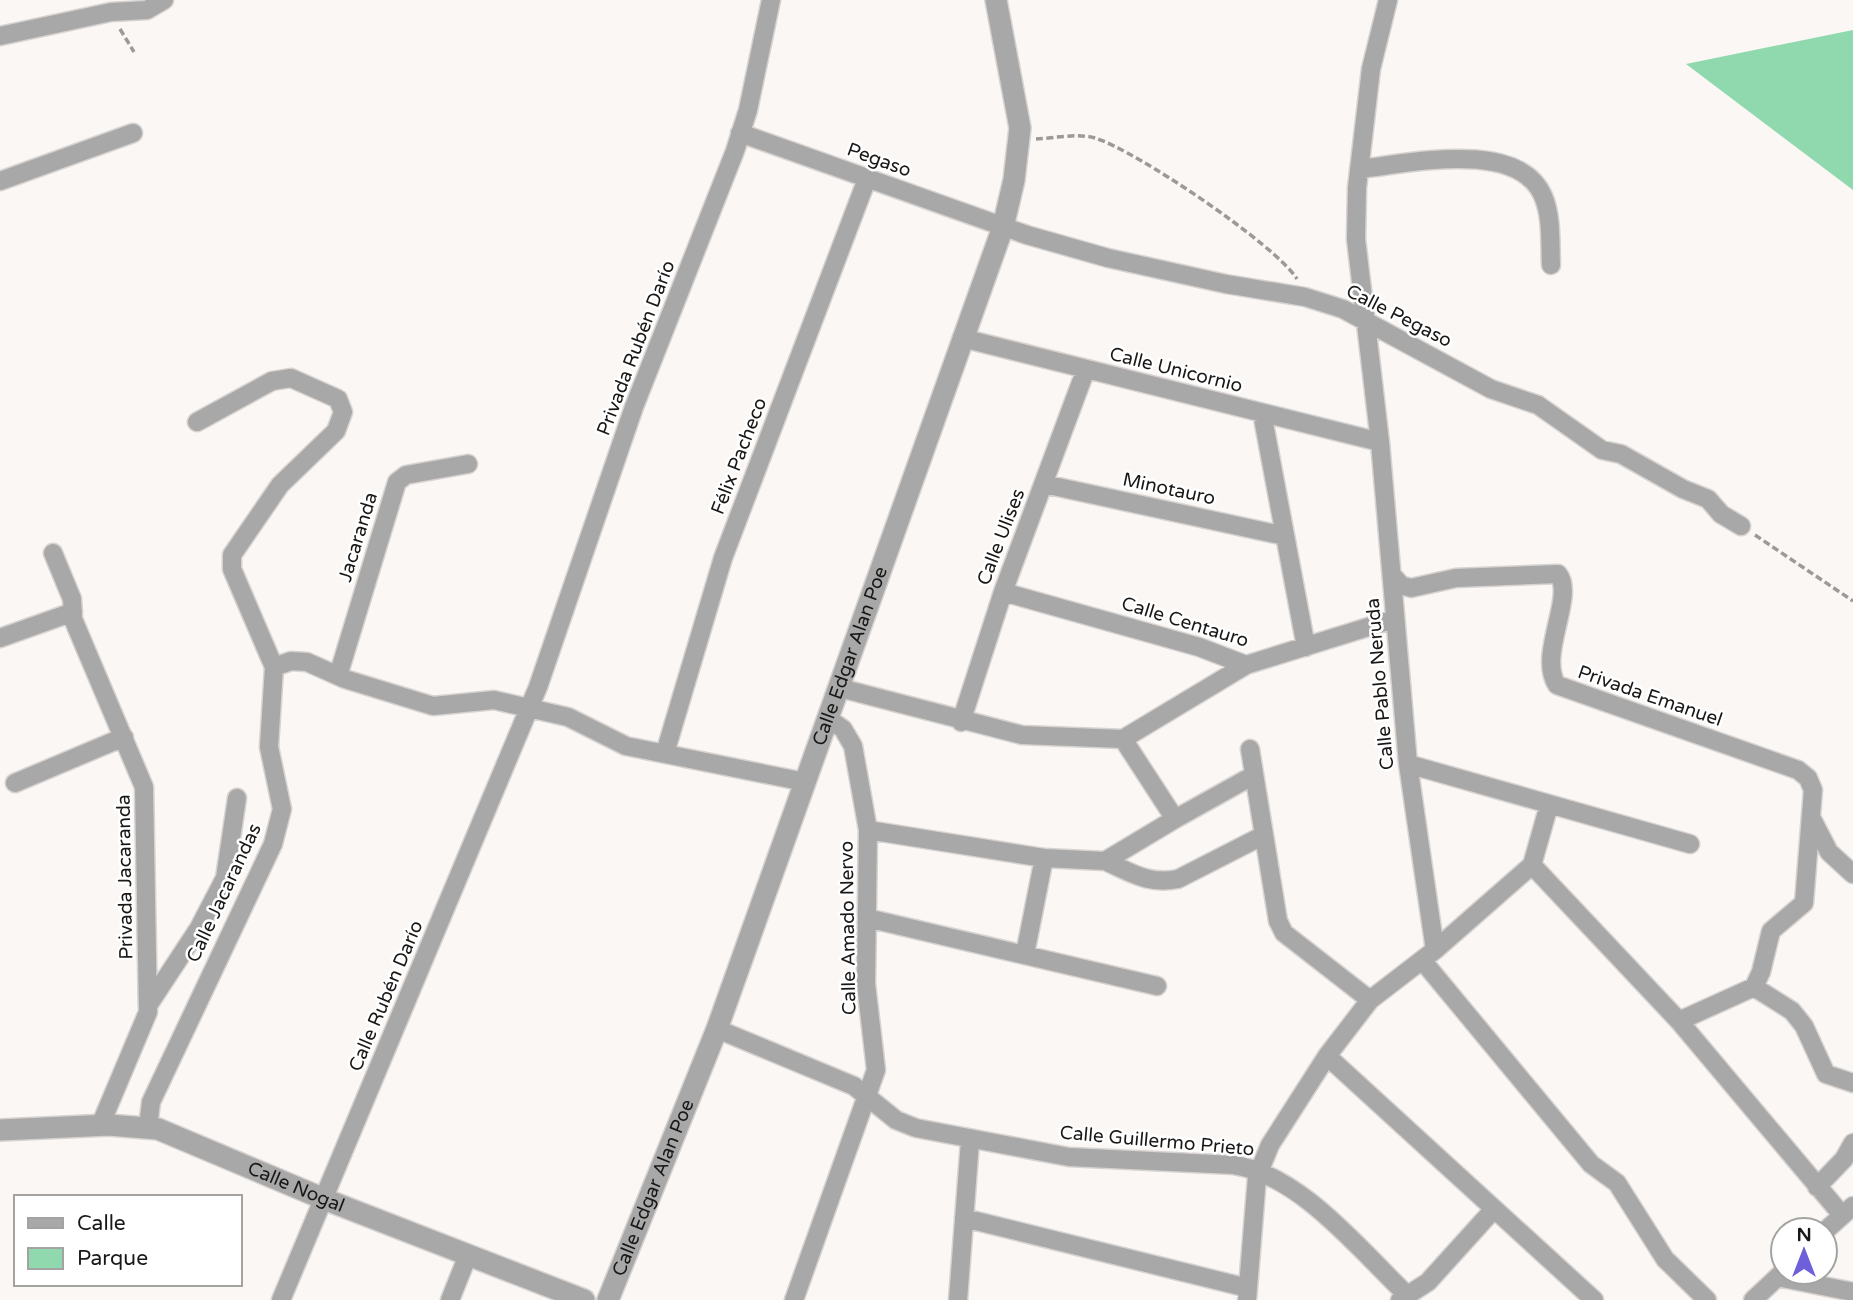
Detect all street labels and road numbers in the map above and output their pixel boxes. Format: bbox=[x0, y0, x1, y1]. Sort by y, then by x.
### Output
street label: Pegaso bbox=[844, 138, 914, 182]
street label: Privada Rubén Darío bbox=[592, 257, 680, 439]
street label: Calle Pegaso bbox=[1342, 280, 1456, 352]
street label: Calle Unicornio bbox=[1107, 343, 1245, 397]
street label: Félix Pacheco bbox=[707, 395, 771, 517]
street label: Minotauro bbox=[1121, 468, 1217, 510]
street label: Calle Ulises bbox=[973, 486, 1029, 588]
street label: Jacaranda bbox=[334, 490, 382, 584]
street label: Calle Edgar Alan Poe bbox=[808, 564, 892, 749]
street label: Calle Centauro bbox=[1119, 592, 1251, 652]
street label: Calle Pablo Neruda bbox=[1362, 597, 1398, 771]
street label: Privada Emanuel bbox=[1575, 661, 1725, 731]
street label: Privada Jacaranda bbox=[113, 794, 137, 960]
street label: Calle Jacarandas bbox=[182, 820, 266, 966]
street label: Calle Amado Nervo bbox=[835, 841, 861, 1015]
street label: Calle Rubén Darío bbox=[344, 917, 428, 1075]
street label: Calle Edgar Alan Poe bbox=[608, 1096, 699, 1279]
street label: Calle Guillermo Prieto bbox=[1059, 1122, 1255, 1160]
street label: Calle Nogal bbox=[244, 1157, 348, 1217]

